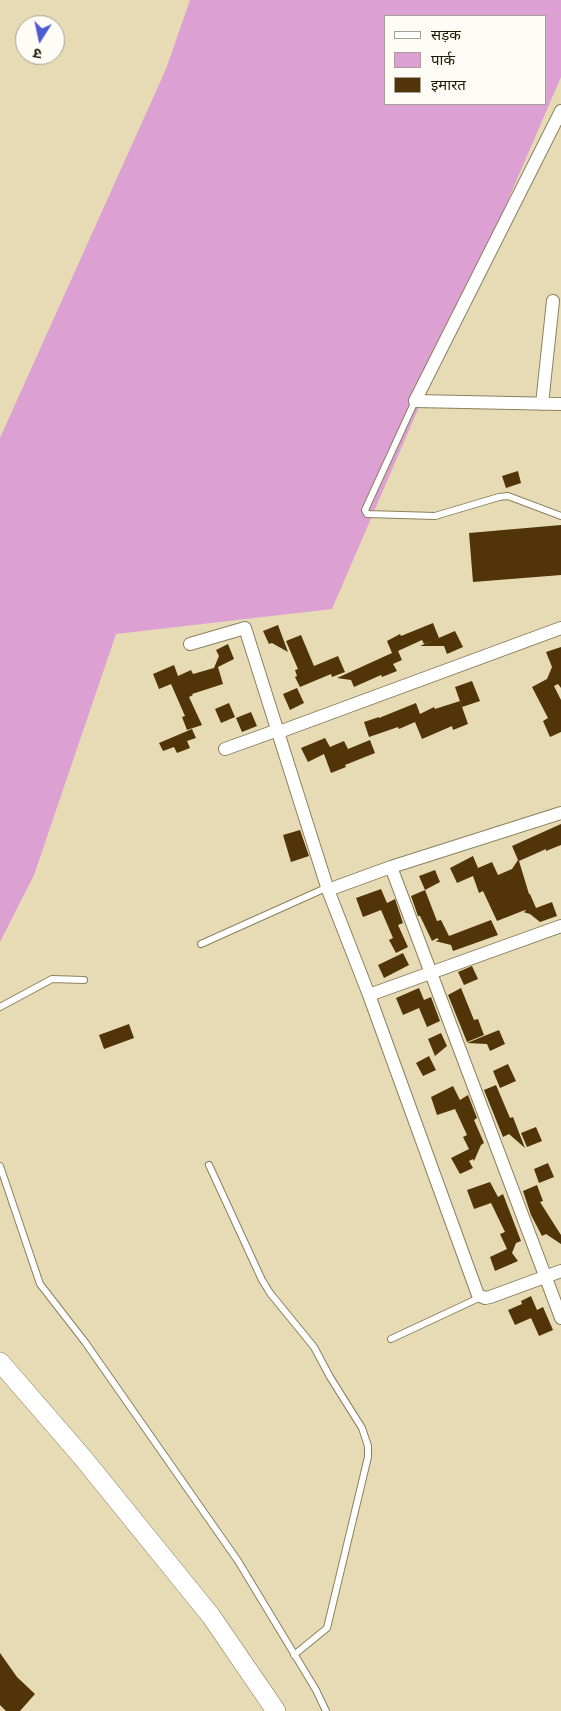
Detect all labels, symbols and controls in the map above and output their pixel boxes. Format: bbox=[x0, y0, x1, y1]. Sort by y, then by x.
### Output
north arrow bbox=[15, 15, 65, 65]
legend bbox=[384, 15, 546, 105]
text: सड़क bbox=[431, 24, 461, 45]
text: उ bbox=[32, 44, 43, 64]
text: पार्क bbox=[431, 49, 455, 70]
text: इमारत bbox=[431, 74, 466, 95]

